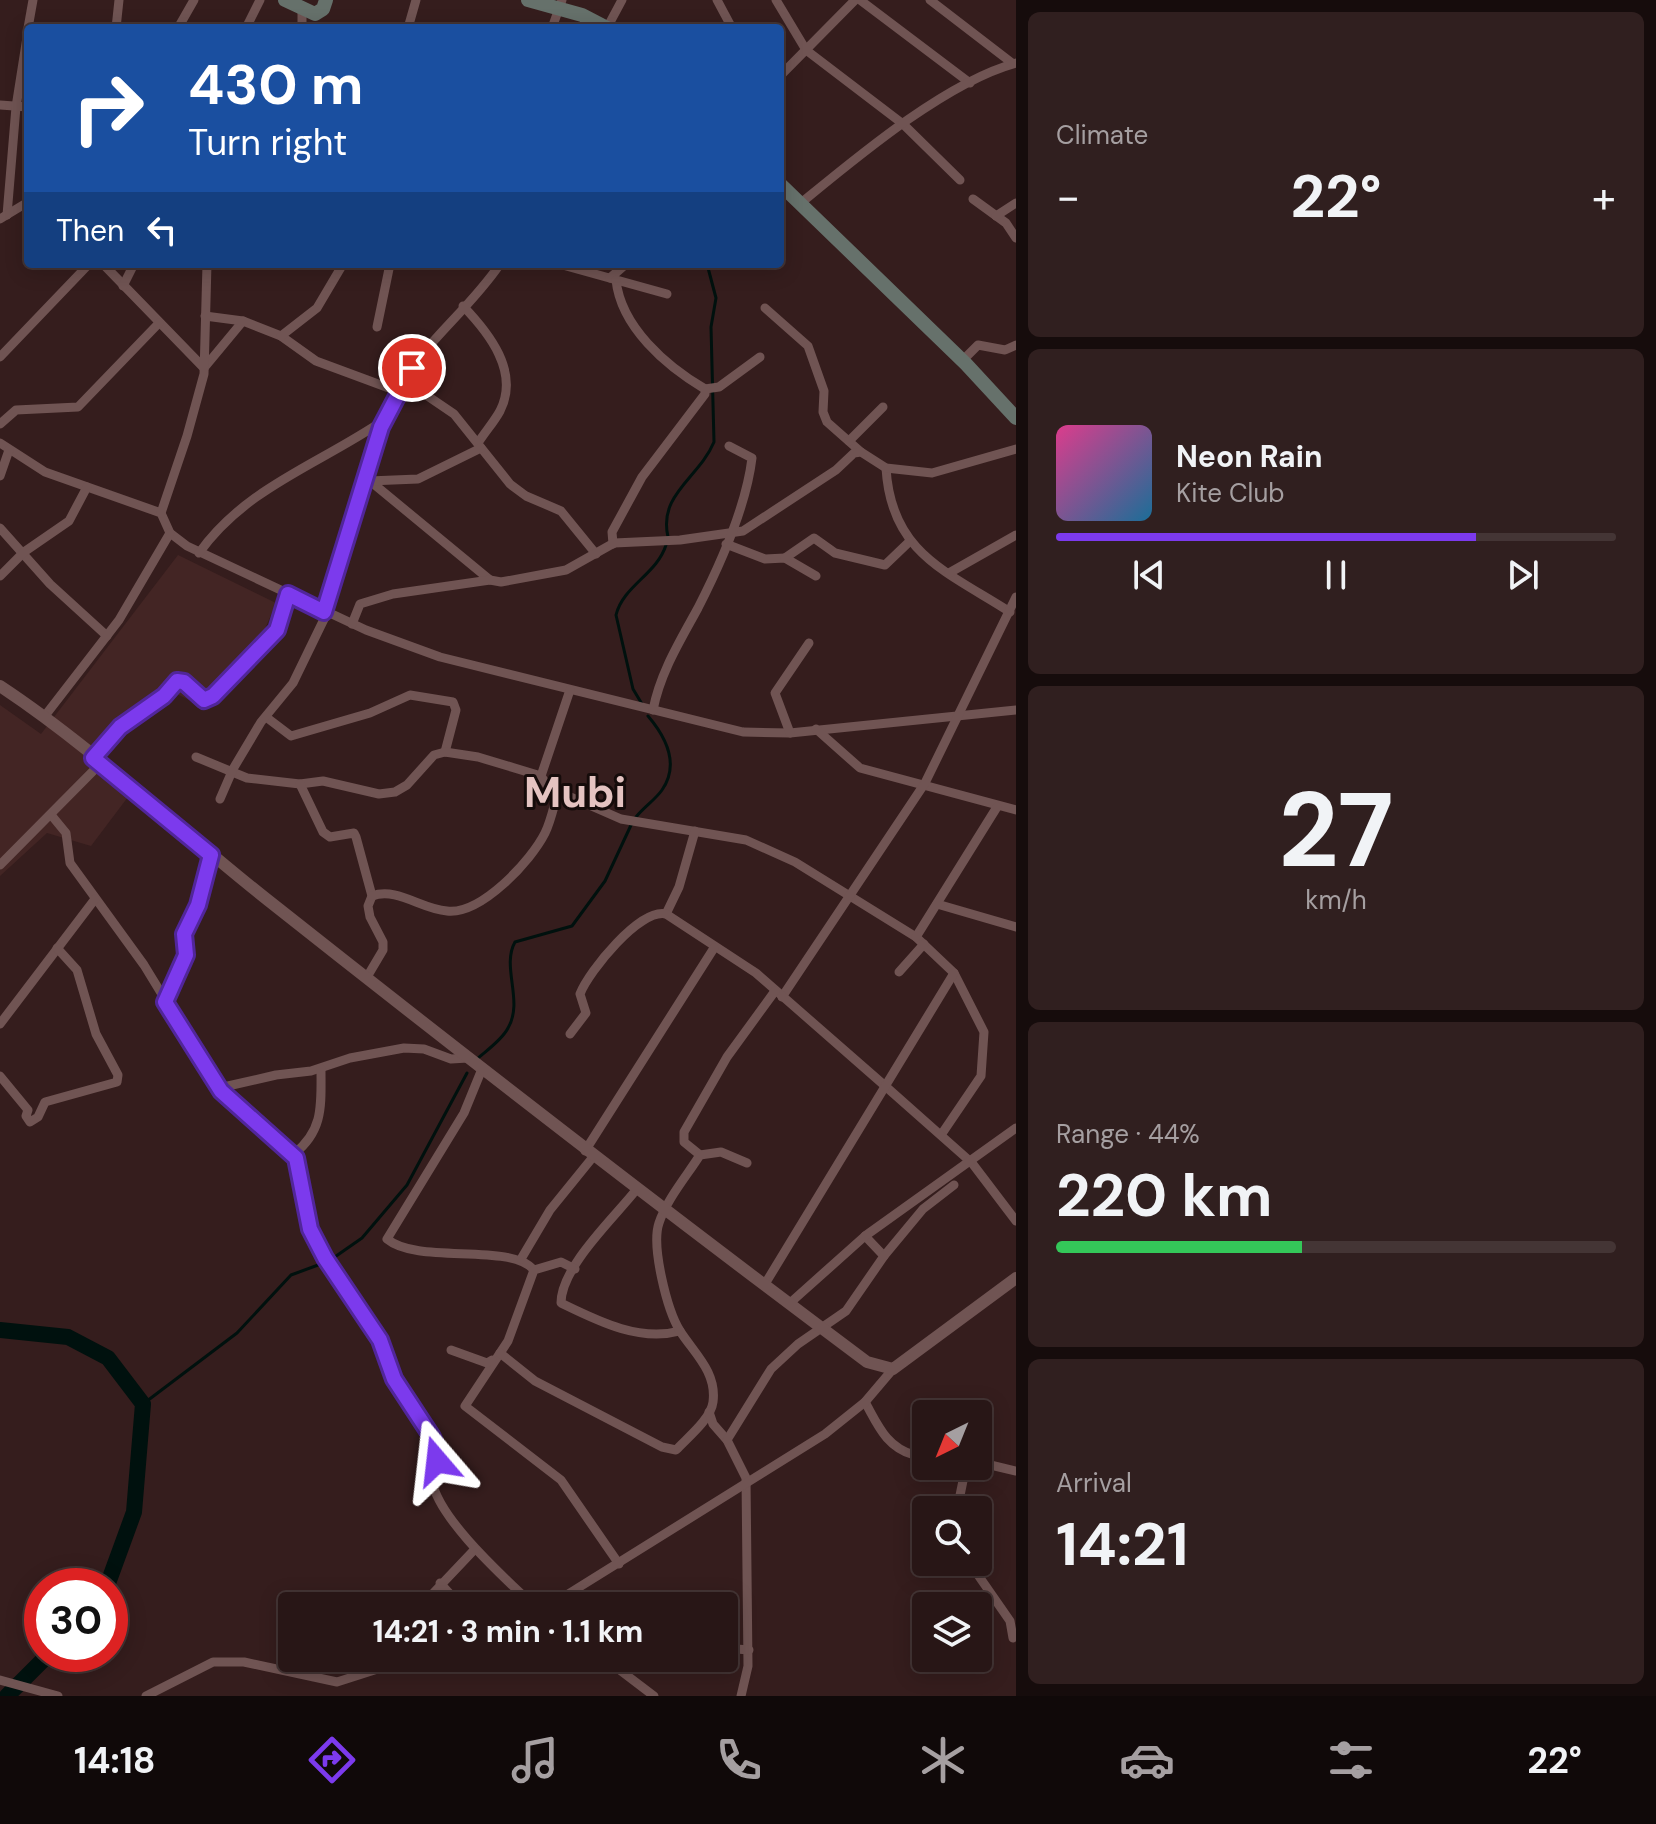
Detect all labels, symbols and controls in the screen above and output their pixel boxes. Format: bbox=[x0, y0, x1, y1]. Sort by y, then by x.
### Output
text: 430 m bbox=[188, 48, 363, 121]
icon: right bbox=[56, 56, 160, 160]
text: Climate bbox=[1056, 118, 1148, 152]
text: Turn right bbox=[188, 119, 347, 166]
text: 22° bbox=[1290, 157, 1382, 236]
text: − bbox=[1056, 168, 1080, 226]
text: + bbox=[1592, 168, 1616, 226]
icon: left bbox=[140, 208, 184, 252]
text: Then bbox=[56, 211, 124, 250]
pin bbox=[378, 334, 446, 402]
icon: arrive bbox=[390, 346, 434, 390]
text: Neon Rain bbox=[1176, 437, 1322, 476]
text: Kite Club bbox=[1176, 476, 1285, 510]
icon: previous bbox=[1127, 553, 1171, 597]
icon: pause bbox=[1314, 553, 1358, 597]
icon: next bbox=[1501, 553, 1545, 597]
text: 27 bbox=[1278, 763, 1394, 898]
district label: Mubi bbox=[524, 765, 626, 820]
text: km/h bbox=[1305, 883, 1367, 917]
text: Range · 44% bbox=[1056, 1117, 1200, 1151]
text: 220 km bbox=[1056, 1156, 1272, 1235]
north arrow bbox=[912, 1400, 992, 1480]
map controls bbox=[912, 1400, 992, 1672]
position arrow bbox=[395, 1419, 479, 1503]
text: Arrival bbox=[1056, 1466, 1132, 1500]
button: search bbox=[912, 1496, 992, 1576]
text: 14:21 bbox=[1056, 1505, 1189, 1584]
speed limit sign: 30 bbox=[24, 1568, 128, 1672]
button: layers bbox=[912, 1592, 992, 1672]
text: 14:21 · 3 min · 1.1 km bbox=[373, 1612, 643, 1651]
icon: directions bbox=[304, 1732, 360, 1788]
icon: music bbox=[507, 1732, 563, 1788]
icon: phone bbox=[711, 1732, 767, 1788]
icon: climate bbox=[915, 1732, 971, 1788]
icon: car bbox=[1119, 1732, 1175, 1788]
icon: filters bbox=[1323, 1732, 1379, 1788]
text: 14:18 bbox=[74, 1737, 156, 1784]
text: 22° bbox=[1527, 1737, 1582, 1784]

